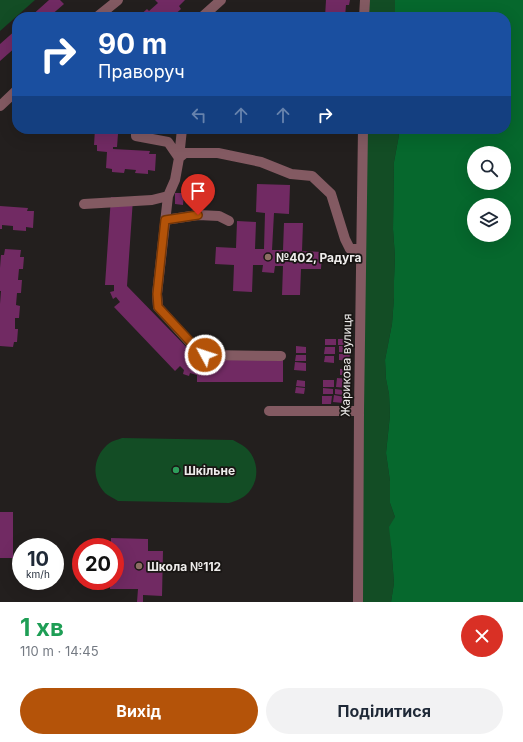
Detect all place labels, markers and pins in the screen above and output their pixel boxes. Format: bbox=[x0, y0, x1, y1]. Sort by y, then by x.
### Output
pin bbox=[181, 174, 215, 215]
place label: №402, Радуга bbox=[276, 250, 362, 265]
marker: №402, Радуга bbox=[263, 252, 273, 262]
place label: Шкільне bbox=[184, 463, 235, 478]
marker: Шкільне bbox=[171, 465, 181, 475]
place label: Школа №112 bbox=[147, 559, 221, 574]
marker: Школа №112 bbox=[134, 561, 144, 571]

